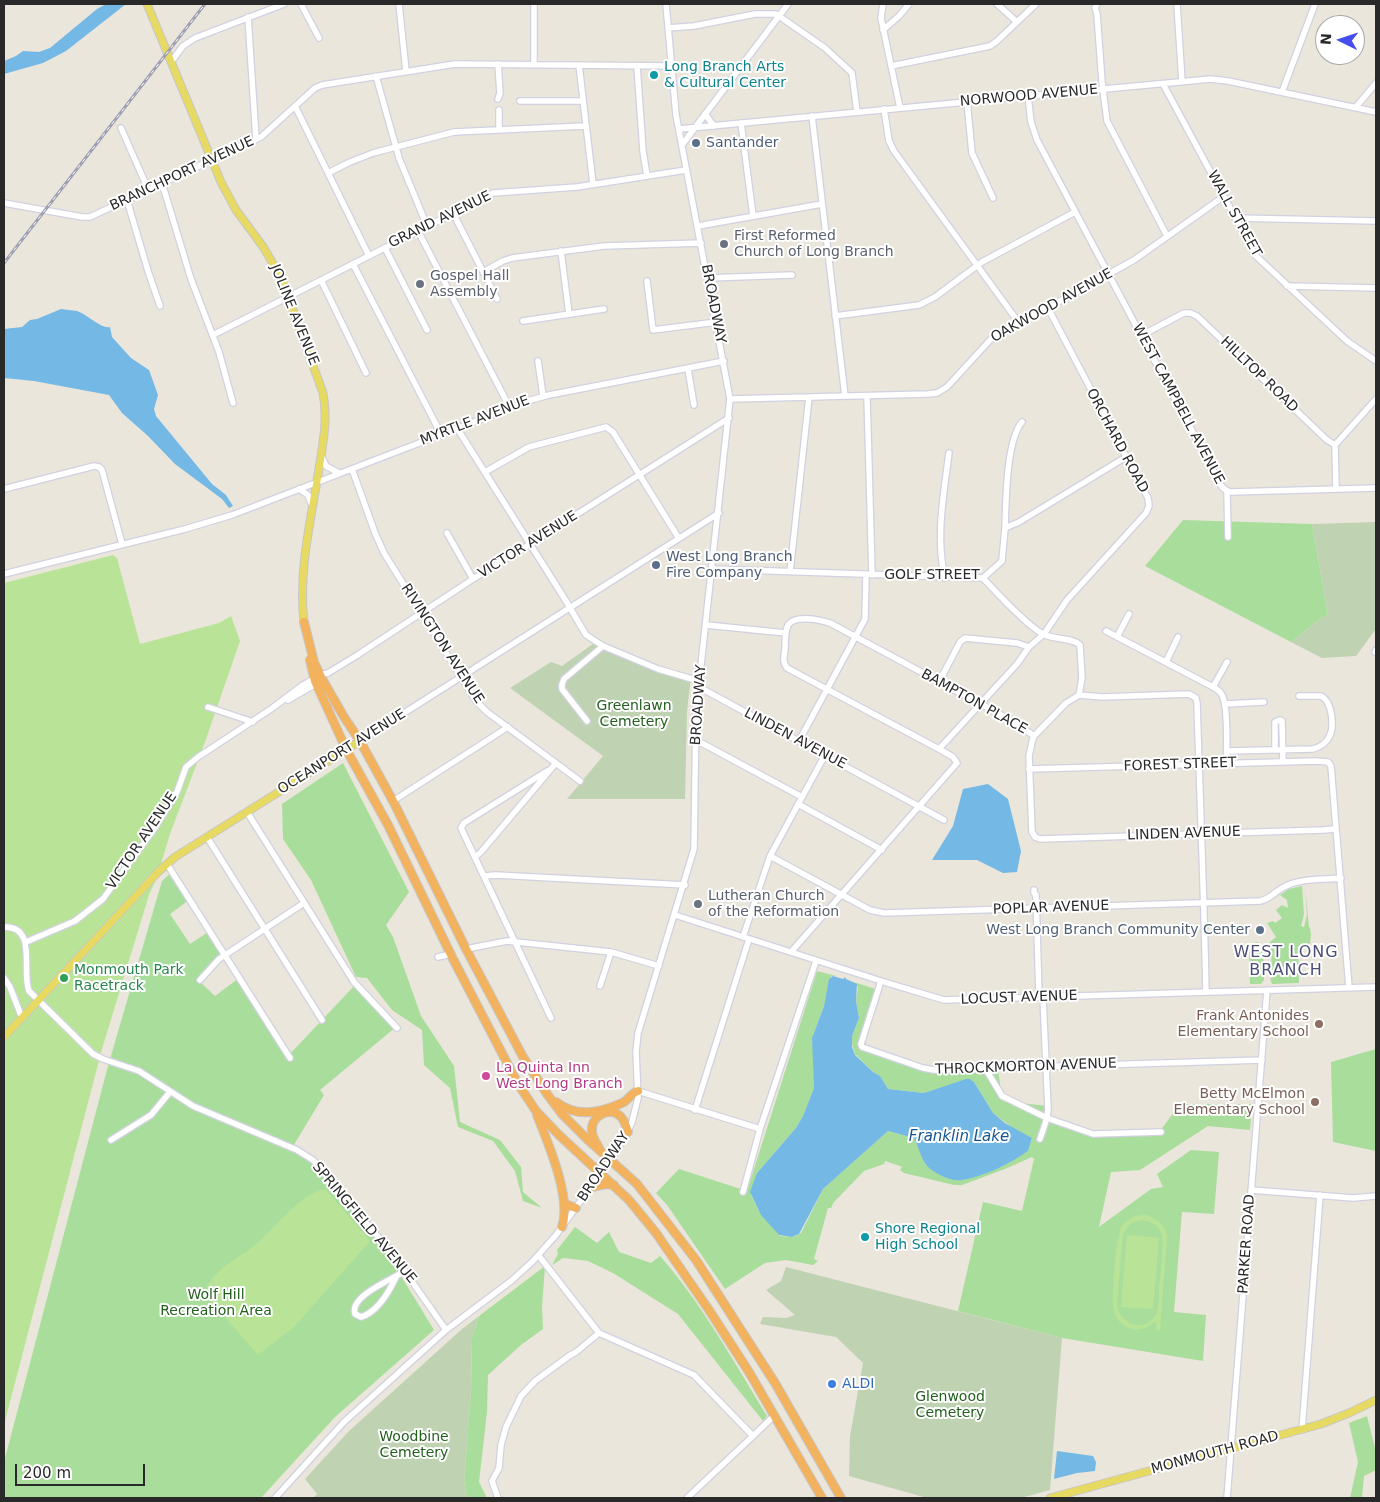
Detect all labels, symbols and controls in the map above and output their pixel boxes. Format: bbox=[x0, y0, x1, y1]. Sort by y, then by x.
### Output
north arrow bbox=[1315, 15, 1365, 65]
text: N bbox=[1318, 33, 1334, 45]
place label: Long Branch Arts & Cultural Center bbox=[664, 59, 786, 92]
marker: Long Branch Arts & Cultural Center bbox=[648, 69, 660, 81]
street label: NORWOOD AVENUE bbox=[959, 82, 1099, 110]
street label: BRANCHPORT AVENUE bbox=[107, 133, 257, 215]
place label: Santander bbox=[706, 135, 779, 151]
marker: Santander bbox=[690, 137, 702, 149]
street label: WALL STREET bbox=[1203, 168, 1265, 260]
street label: GRAND AVENUE bbox=[386, 188, 494, 252]
place label: First Reformed Church of Long Branch bbox=[734, 228, 894, 260]
marker: First Reformed Church of Long Branch bbox=[718, 238, 730, 250]
street label: JOLINE AVENUE bbox=[266, 262, 322, 368]
street label: BROADWAY bbox=[697, 263, 729, 345]
street label: OAKWOOD AVENUE bbox=[988, 265, 1116, 347]
place label: Gospel Hall Assembly bbox=[430, 268, 509, 300]
marker: Gospel Hall Assembly bbox=[414, 278, 426, 290]
street label: WEST CAMPBELL AVENUE bbox=[1128, 321, 1228, 487]
street label: HILLTOP ROAD bbox=[1217, 334, 1301, 416]
street label: ORCHARD ROAD bbox=[1082, 386, 1152, 496]
street label: MYRTLE AVENUE bbox=[418, 392, 532, 450]
street label: VICTOR AVENUE bbox=[475, 508, 581, 582]
place label: West Long Branch Fire Company bbox=[666, 549, 793, 582]
marker: West Long Branch Fire Company bbox=[650, 559, 662, 571]
street label: GOLF STREET bbox=[884, 567, 980, 583]
street label: RIVINGTON AVENUE bbox=[397, 581, 487, 707]
street label: BROADWAY bbox=[688, 664, 710, 746]
street label: BAMPTON PLACE bbox=[918, 666, 1030, 738]
park label: Greenlawn Cemetery bbox=[596, 698, 672, 730]
street label: LINDEN AVENUE bbox=[741, 705, 849, 773]
street label: OCEANPORT AVENUE bbox=[275, 706, 409, 798]
street label: FOREST STREET bbox=[1123, 755, 1237, 775]
street label: VICTOR AVENUE bbox=[103, 789, 181, 893]
street label: LINDEN AVENUE bbox=[1127, 824, 1241, 844]
place label: Lutheran Church of the Reformation bbox=[708, 888, 839, 920]
marker: Lutheran Church of the Reformation bbox=[692, 898, 704, 910]
street label: POPLAR AVENUE bbox=[993, 898, 1109, 918]
place label: West Long Branch Community Center bbox=[986, 922, 1250, 938]
marker: West Long Branch Community Center bbox=[1254, 924, 1266, 936]
district label: WEST LONG BRANCH bbox=[1232, 943, 1340, 981]
place label: Monmouth Park Racetrack bbox=[74, 962, 184, 994]
marker: Monmouth Park Racetrack bbox=[58, 972, 70, 984]
street label: LOCUST AVENUE bbox=[960, 988, 1078, 1008]
place label: Frank Antonides Elementary School bbox=[1177, 1008, 1309, 1040]
marker: Frank Antonides Elementary School bbox=[1313, 1018, 1325, 1030]
street label: THROCKMORTON AVENUE bbox=[935, 1055, 1117, 1079]
place label: La Quinta Inn West Long Branch bbox=[496, 1060, 623, 1092]
marker: La Quinta Inn West Long Branch bbox=[480, 1070, 492, 1082]
place label: Betty McElmon Elementary School bbox=[1173, 1086, 1305, 1118]
marker: Betty McElmon Elementary School bbox=[1309, 1096, 1321, 1108]
water label: Franklin Lake bbox=[909, 1128, 1009, 1146]
street label: BROADWAY bbox=[575, 1129, 633, 1205]
street label: SPRINGFIELD AVENUE bbox=[308, 1159, 420, 1287]
street label: PARKER ROAD bbox=[1235, 1194, 1259, 1294]
place label: Shore Regional High School bbox=[875, 1221, 980, 1254]
marker: Shore Regional High School bbox=[859, 1231, 871, 1243]
park label: Wolf Hill Recreation Area bbox=[160, 1287, 272, 1320]
place label: ALDI bbox=[842, 1376, 874, 1392]
marker: ALDI bbox=[826, 1378, 838, 1390]
park label: Glenwood Cemetery bbox=[915, 1389, 985, 1421]
street label: MONMOUTH ROAD bbox=[1149, 1428, 1281, 1478]
park label: Woodbine Cemetery bbox=[379, 1429, 449, 1461]
scale bar bbox=[18, 1454, 148, 1486]
text: 200 m bbox=[23, 1464, 71, 1482]

